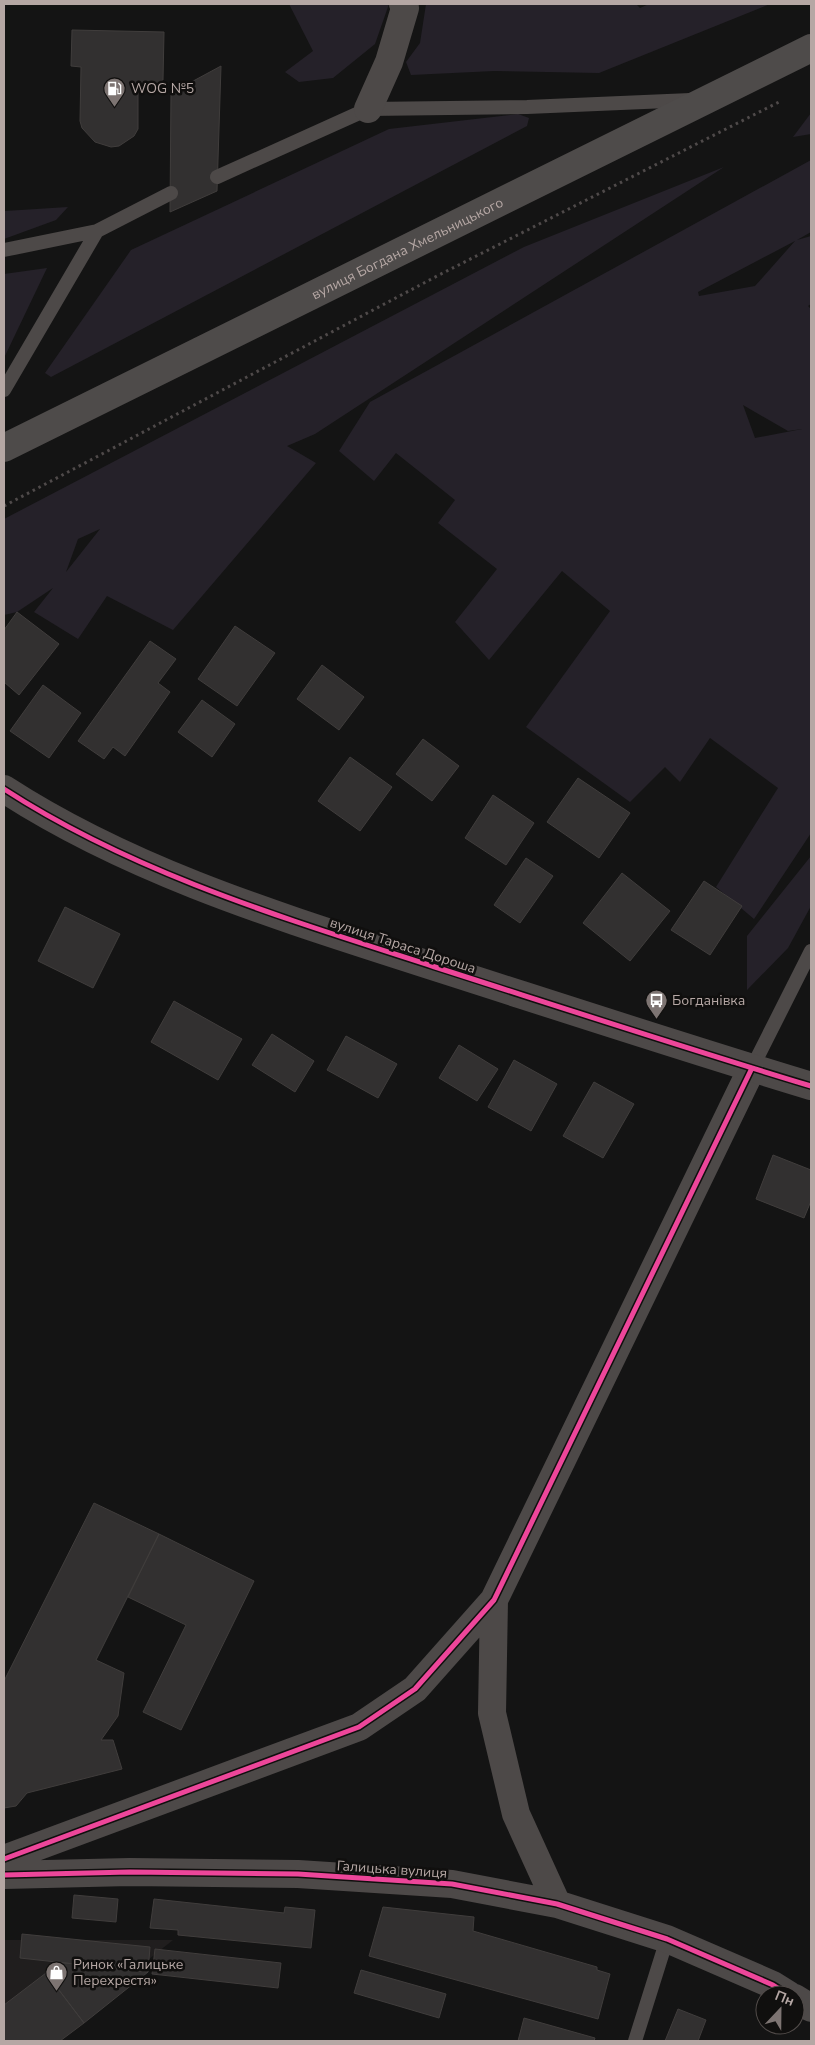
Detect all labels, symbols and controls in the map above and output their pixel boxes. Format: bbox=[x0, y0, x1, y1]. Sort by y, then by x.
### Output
fuel station icon: WOG №5 bbox=[103, 76, 127, 107]
place label: WOG №5 bbox=[131, 79, 194, 98]
street label: вулиця Богдана Хмельницького bbox=[308, 193, 507, 304]
street label: вулиця Тараса Дороша bbox=[327, 913, 478, 978]
bus stop icon: Богданівка bbox=[644, 988, 668, 1019]
place label: Богданівка bbox=[672, 991, 745, 1010]
street label: Галицька вулиця bbox=[336, 1856, 448, 1883]
place label: Ринок «Галицьке Перехрестя» bbox=[73, 1955, 183, 1990]
shop icon: Ринок «Галицьке Перехрестя» bbox=[45, 1960, 69, 1991]
north arrow bbox=[755, 1985, 805, 2035]
text: Пн bbox=[772, 1986, 797, 2011]

